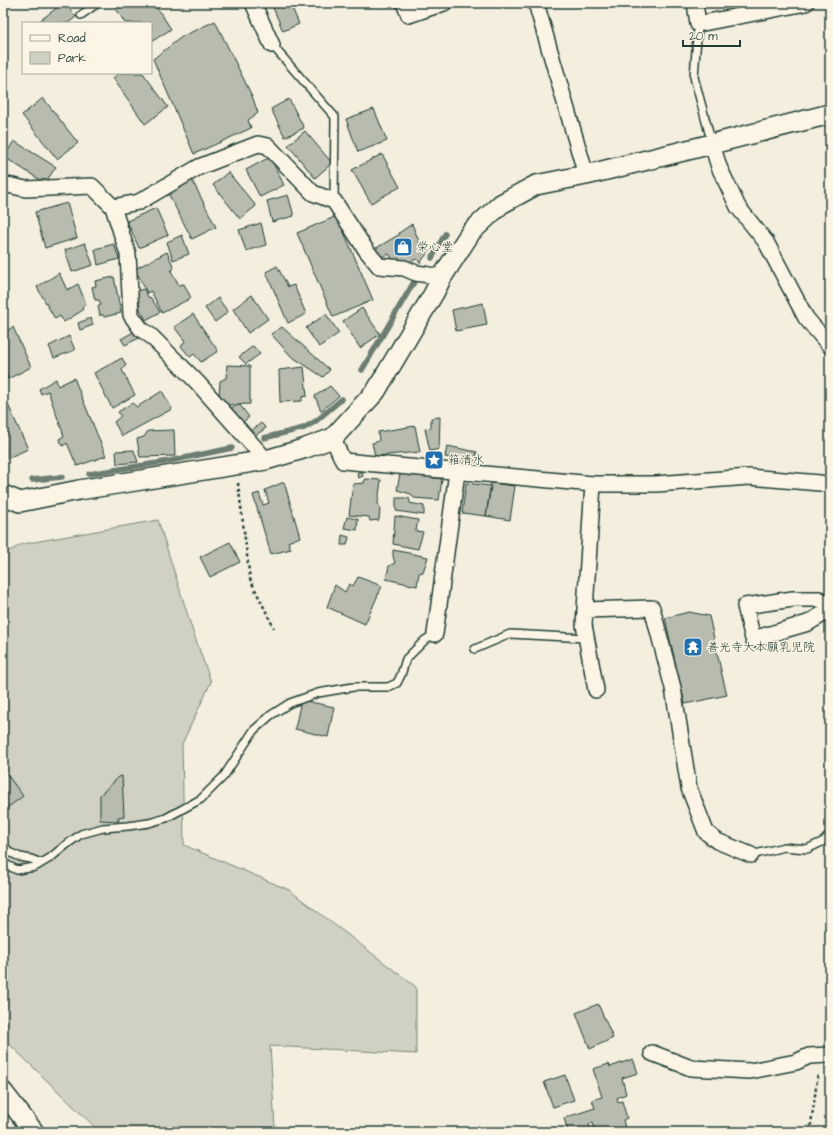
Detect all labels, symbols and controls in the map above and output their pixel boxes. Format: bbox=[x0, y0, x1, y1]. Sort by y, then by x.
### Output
legend bbox=[22, 22, 152, 74]
scale bar bbox=[683, 22, 740, 48]
text: 20 m bbox=[689, 28, 718, 45]
text: Road bbox=[58, 30, 86, 47]
text: Park bbox=[58, 50, 86, 67]
shop icon: 栄心堂 bbox=[392, 236, 414, 258]
place label: 栄心堂 bbox=[417, 239, 453, 256]
place icon: 箱清水 bbox=[423, 449, 445, 471]
place label: 箱清水 bbox=[448, 452, 484, 469]
temple icon: 善光寺大本願乳児院 bbox=[682, 636, 704, 658]
place label: 善光寺大本願乳児院 bbox=[707, 639, 815, 656]

